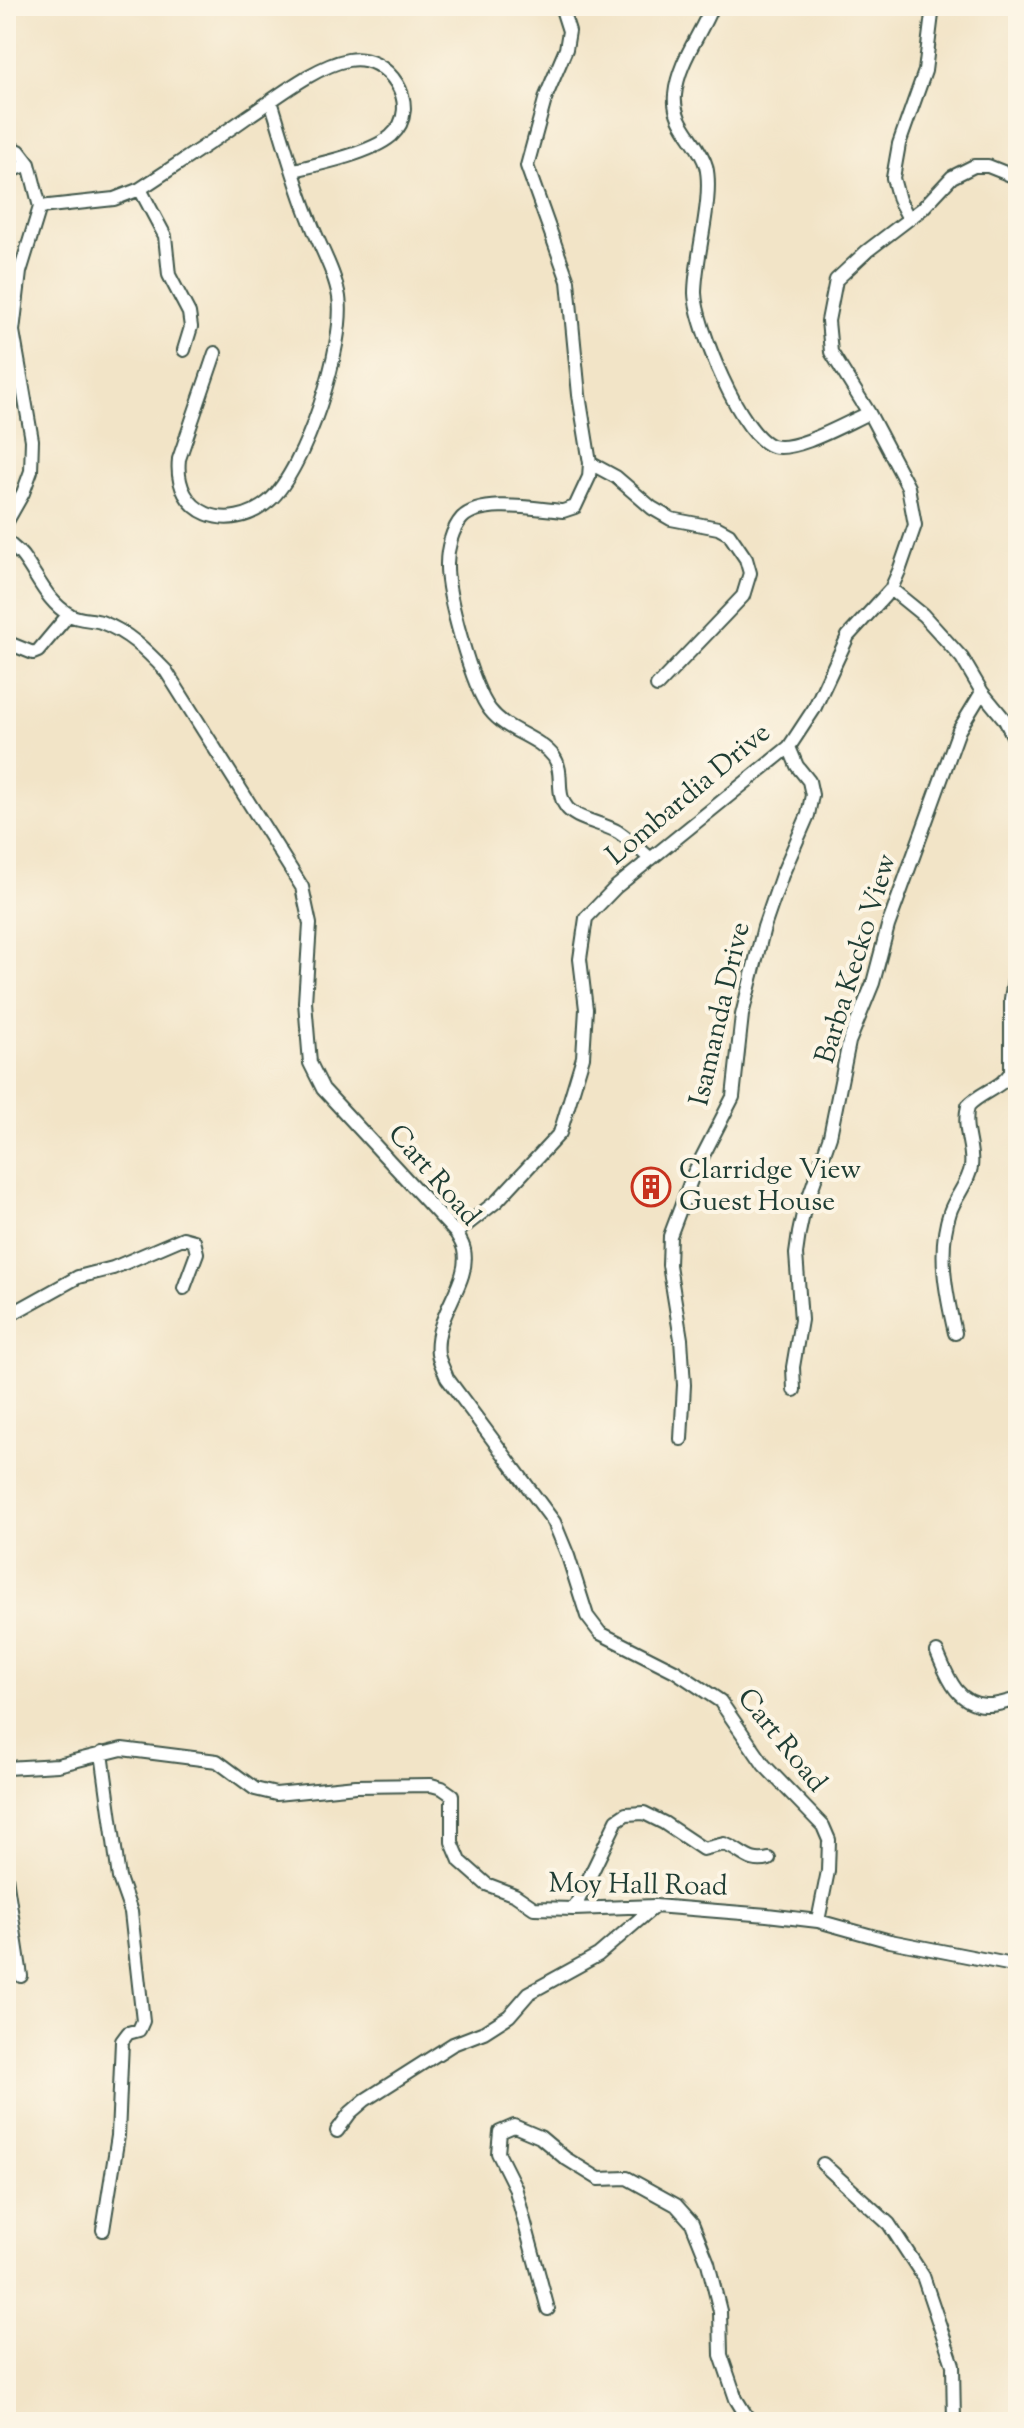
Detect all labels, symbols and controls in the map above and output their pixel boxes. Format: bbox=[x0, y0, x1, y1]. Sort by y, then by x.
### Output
street label: Lombardia Drive bbox=[598, 714, 780, 876]
street label: Barba Kecko View bbox=[806, 849, 908, 1069]
street label: Isamanda Drive bbox=[680, 918, 762, 1110]
street label: Cart Road bbox=[377, 1116, 489, 1236]
place label: Clarridge View Guest House bbox=[679, 1151, 861, 1223]
building icon: Clarridge View Guest House bbox=[630, 1166, 672, 1208]
street label: Cart Road bbox=[727, 1680, 836, 1802]
street label: Moy Hall Road bbox=[548, 1864, 728, 1908]

